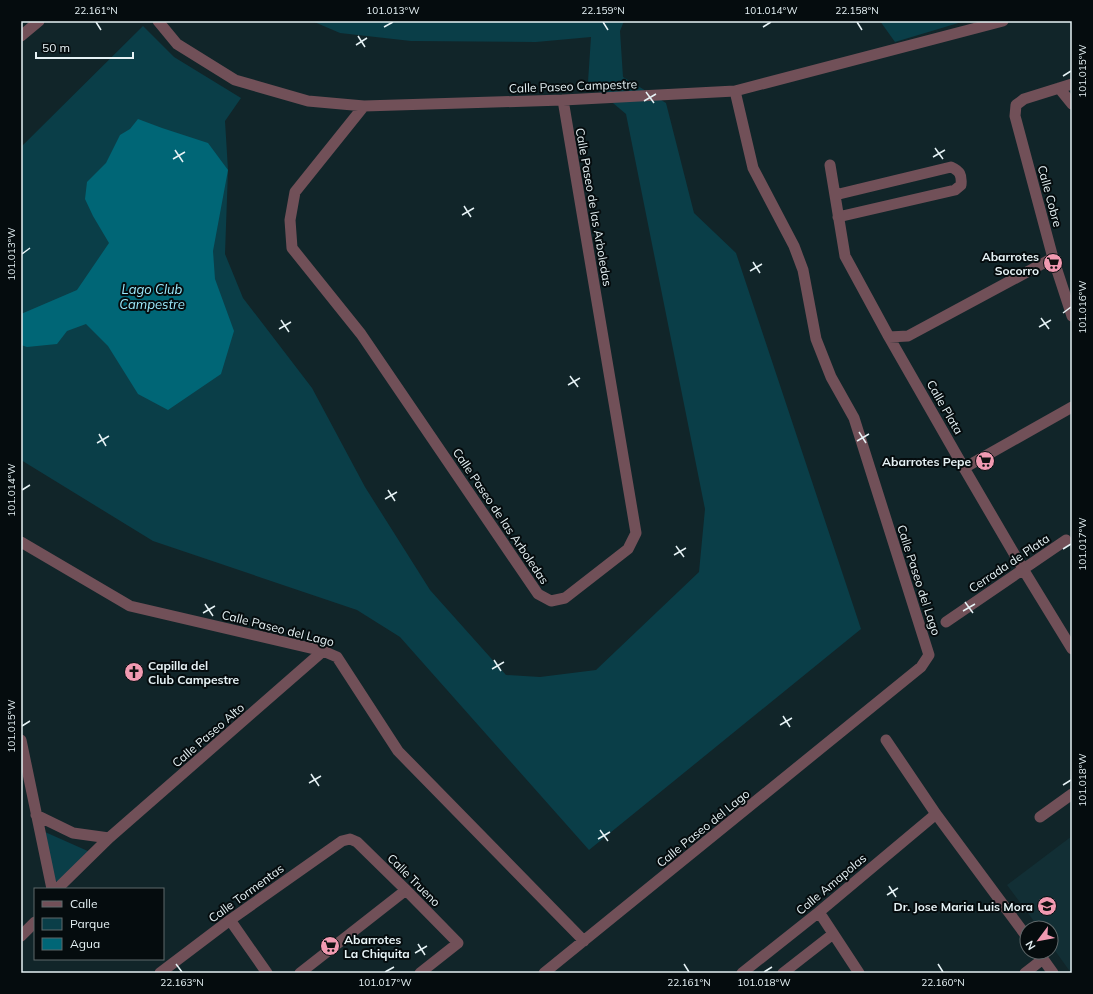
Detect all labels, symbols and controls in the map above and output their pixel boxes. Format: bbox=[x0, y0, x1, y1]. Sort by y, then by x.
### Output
text: 22.161°N bbox=[74, 4, 118, 17]
text: 101.013°W bbox=[366, 4, 420, 17]
text: 22.159°N bbox=[581, 4, 625, 17]
text: 101.014°W bbox=[744, 4, 798, 17]
text: 22.158°N bbox=[835, 4, 879, 17]
scale bar bbox=[36, 34, 133, 60]
text: 50 m bbox=[42, 40, 70, 55]
text: 101.015°W bbox=[1076, 44, 1089, 98]
street label: Calle Paseo Campestre bbox=[509, 76, 637, 96]
street label: Calle Paseo de las Arboledas bbox=[573, 127, 615, 287]
street label: Calle Cobre bbox=[1035, 164, 1065, 228]
text: 101.013°W bbox=[5, 227, 18, 281]
place label: Abarrotes Socorro bbox=[982, 249, 1039, 278]
supermarket icon: Abarrotes Socorro bbox=[1042, 252, 1064, 274]
text: 101.016°W bbox=[1076, 280, 1089, 334]
water label: Lago Club Campestre bbox=[119, 281, 185, 312]
street label: Calle Plata bbox=[924, 377, 966, 437]
street label: Calle Paseo de las Arboledas bbox=[450, 445, 552, 587]
supermarket icon: Abarrotes Pepe bbox=[974, 450, 996, 472]
place label: Abarrotes Pepe bbox=[882, 454, 971, 469]
text: 101.014°W bbox=[5, 463, 18, 517]
text: 101.017°W bbox=[1076, 517, 1089, 571]
street label: Calle Paseo del Lago bbox=[894, 523, 944, 637]
street label: Cerrada de Plata bbox=[966, 531, 1052, 595]
street label: Calle Paseo del Lago bbox=[220, 607, 336, 649]
place label: Capilla del Club Campestre bbox=[148, 658, 240, 687]
church icon: Capilla del Club Campestre bbox=[123, 661, 145, 683]
text: 101.015°W bbox=[5, 699, 18, 753]
street label: Calle Paseo Alto bbox=[169, 700, 247, 770]
text: 101.018°W bbox=[1076, 753, 1089, 807]
street label: Calle Paseo del Lago bbox=[653, 786, 753, 870]
street label: Calle Trueno bbox=[384, 850, 444, 910]
street label: Calle Amapolas bbox=[793, 850, 869, 918]
street label: Calle Tormentas bbox=[205, 861, 287, 925]
legend bbox=[34, 888, 164, 960]
school or university icon: Dr. Jose Maria Luis Mora bbox=[1036, 895, 1058, 917]
text: Calle bbox=[70, 896, 97, 911]
place label: Dr. Jose Maria Luis Mora bbox=[894, 899, 1033, 914]
text: Parque bbox=[70, 916, 110, 931]
north arrow bbox=[1019, 920, 1059, 960]
place label: Abarrotes La Chiquita bbox=[344, 932, 410, 961]
supermarket icon: Abarrotes La Chiquita bbox=[319, 935, 341, 957]
text: Agua bbox=[70, 936, 100, 951]
text: N bbox=[1022, 938, 1039, 953]
text: 22.163°N bbox=[160, 976, 204, 989]
text: 101.017°W bbox=[358, 976, 412, 989]
text: 22.161°N bbox=[667, 976, 711, 989]
text: 101.018°W bbox=[737, 976, 791, 989]
text: 22.160°N bbox=[921, 976, 965, 989]

